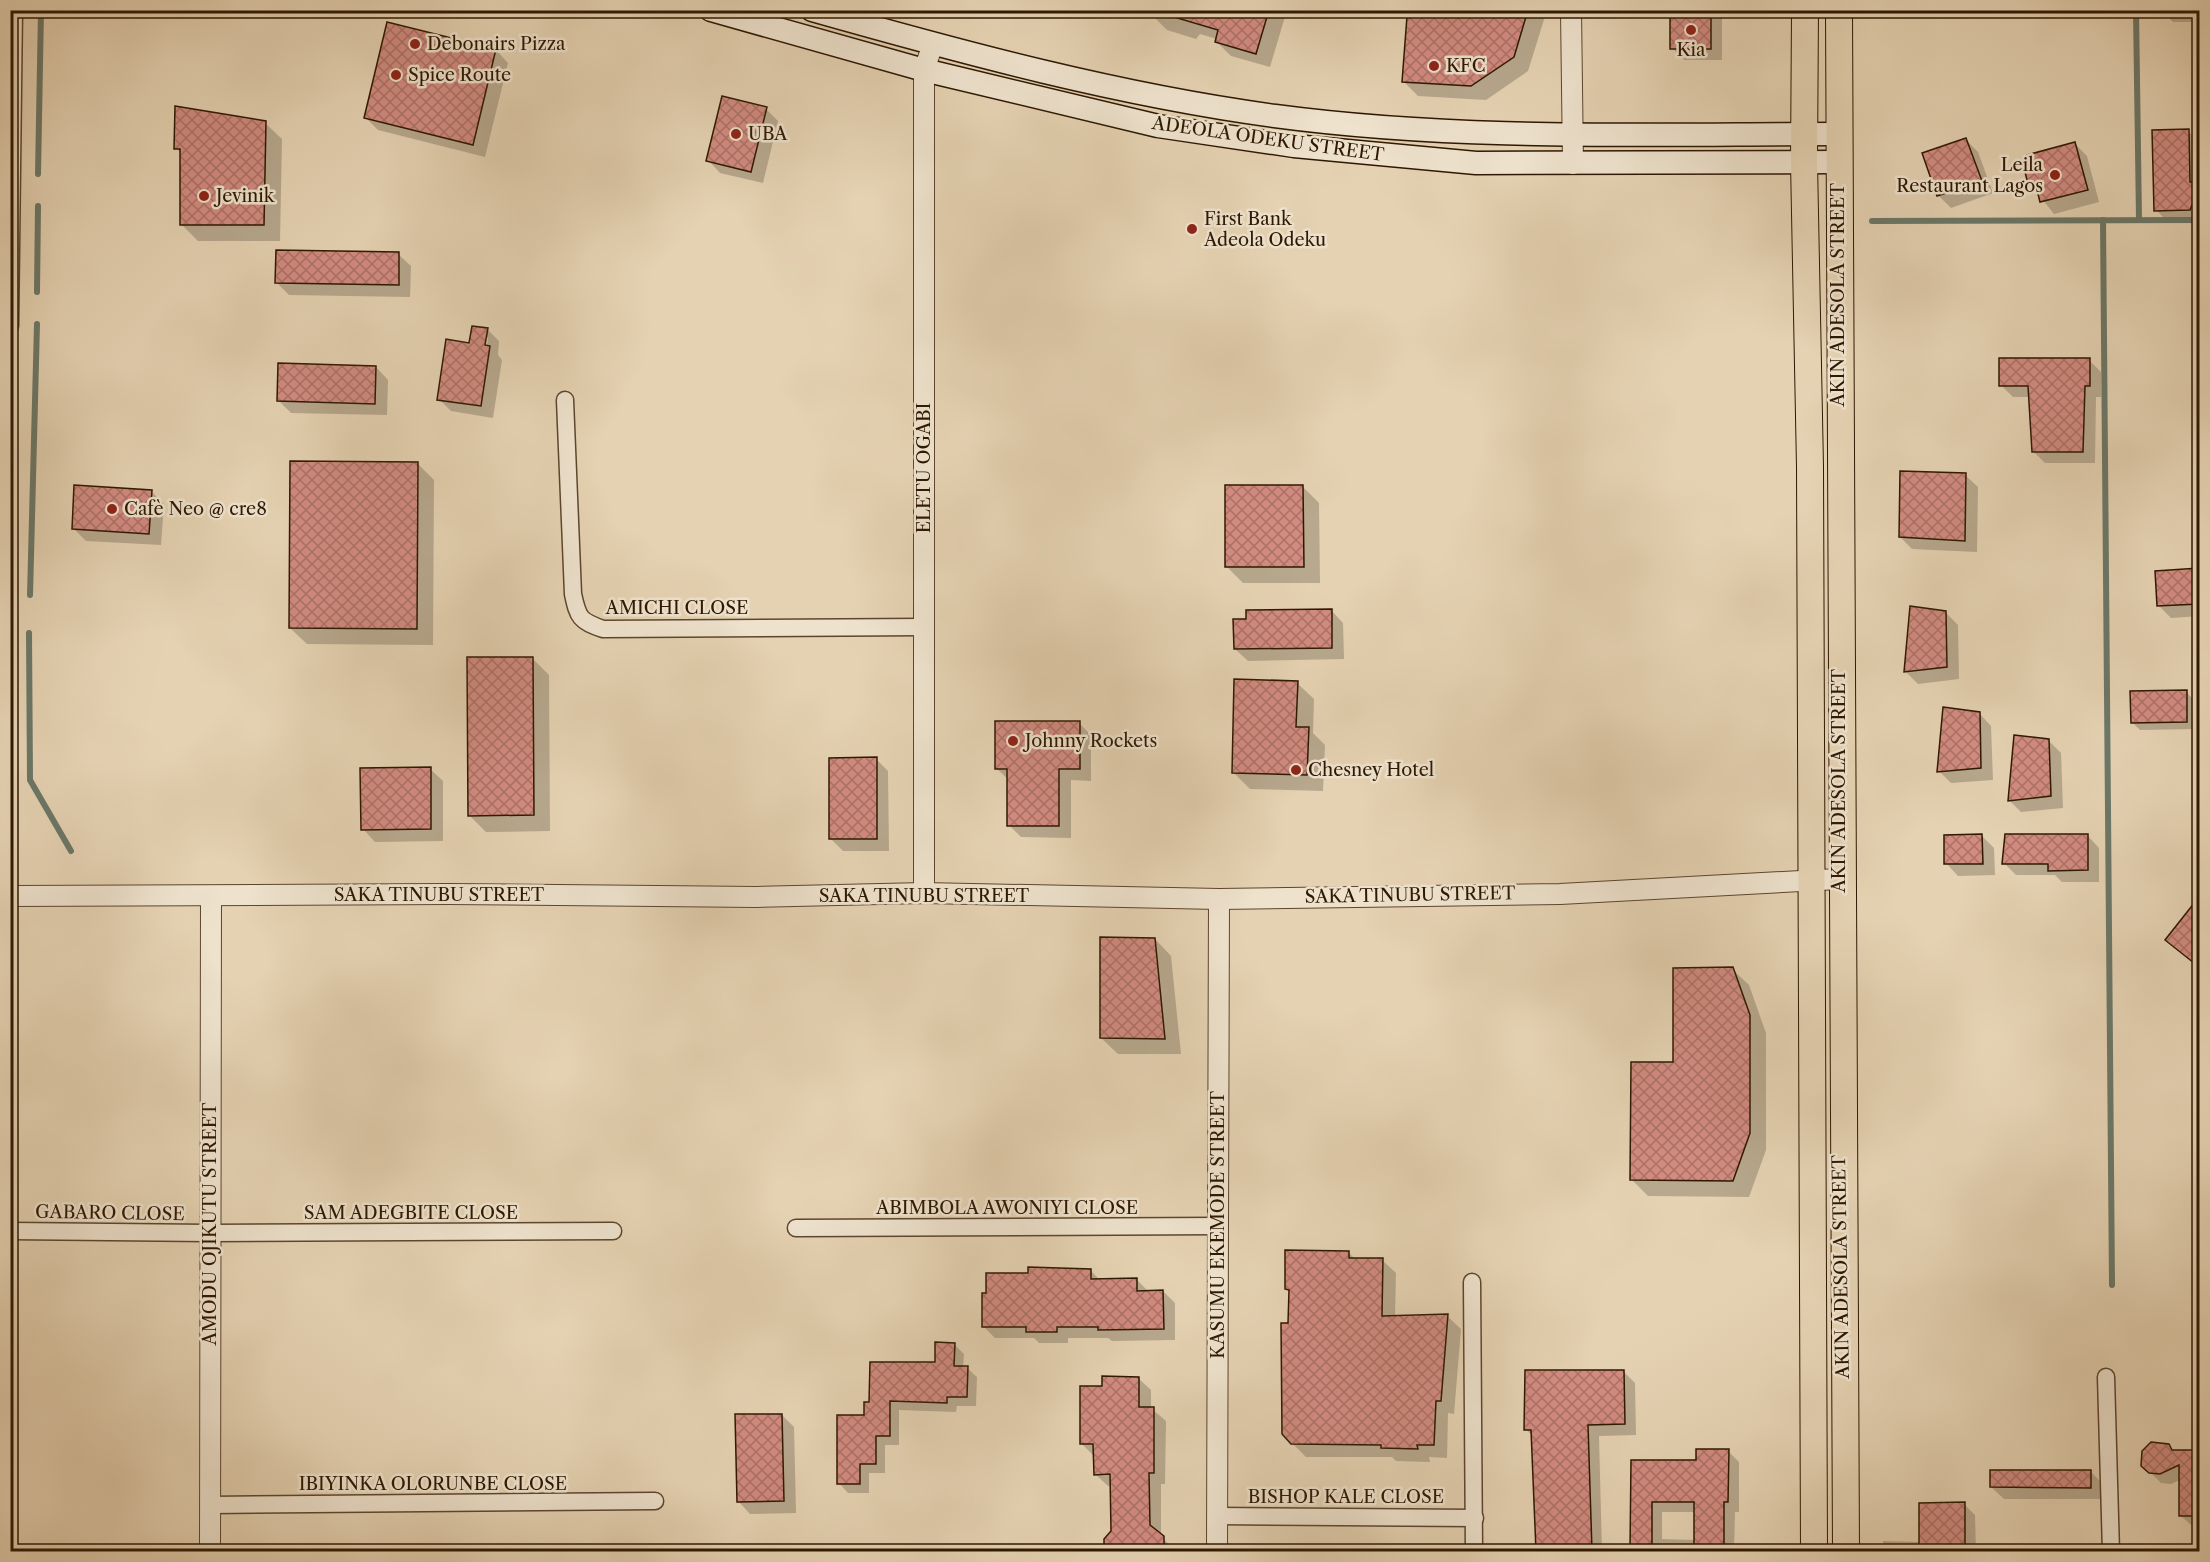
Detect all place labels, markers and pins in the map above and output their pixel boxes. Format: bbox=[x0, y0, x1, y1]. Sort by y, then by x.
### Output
marker: Kia bbox=[1684, 23, 1698, 37]
place label: Debonairs Pizza bbox=[427, 33, 566, 55]
marker: Debonairs Pizza bbox=[408, 37, 422, 51]
place label: Kia bbox=[1677, 39, 1706, 61]
place label: KFC bbox=[1446, 55, 1486, 77]
marker: KFC bbox=[1427, 59, 1441, 73]
place label: Spice Route bbox=[408, 64, 511, 86]
marker: Spice Route bbox=[389, 68, 403, 82]
place label: UBA bbox=[748, 123, 788, 145]
marker: UBA bbox=[729, 127, 743, 141]
place label: Leila Restaurant Lagos bbox=[1896, 154, 2043, 197]
marker: Leila Restaurant Lagos bbox=[2048, 168, 2062, 182]
place label: Jevinik bbox=[213, 185, 276, 207]
marker: Jevinik bbox=[197, 189, 211, 203]
place label: First Bank Adeola Odeku bbox=[1203, 208, 1326, 251]
marker: First Bank Adeola Odeku bbox=[1185, 222, 1199, 236]
place label: Cafè Neo @ cre8 bbox=[124, 498, 267, 520]
marker: Cafè Neo @ cre8 bbox=[105, 502, 119, 516]
place label: Johnny Rockets bbox=[1022, 730, 1157, 752]
marker: Johnny Rockets bbox=[1006, 734, 1020, 748]
place label: Chesney Hotel bbox=[1308, 759, 1434, 781]
marker: Chesney Hotel bbox=[1289, 763, 1303, 777]

